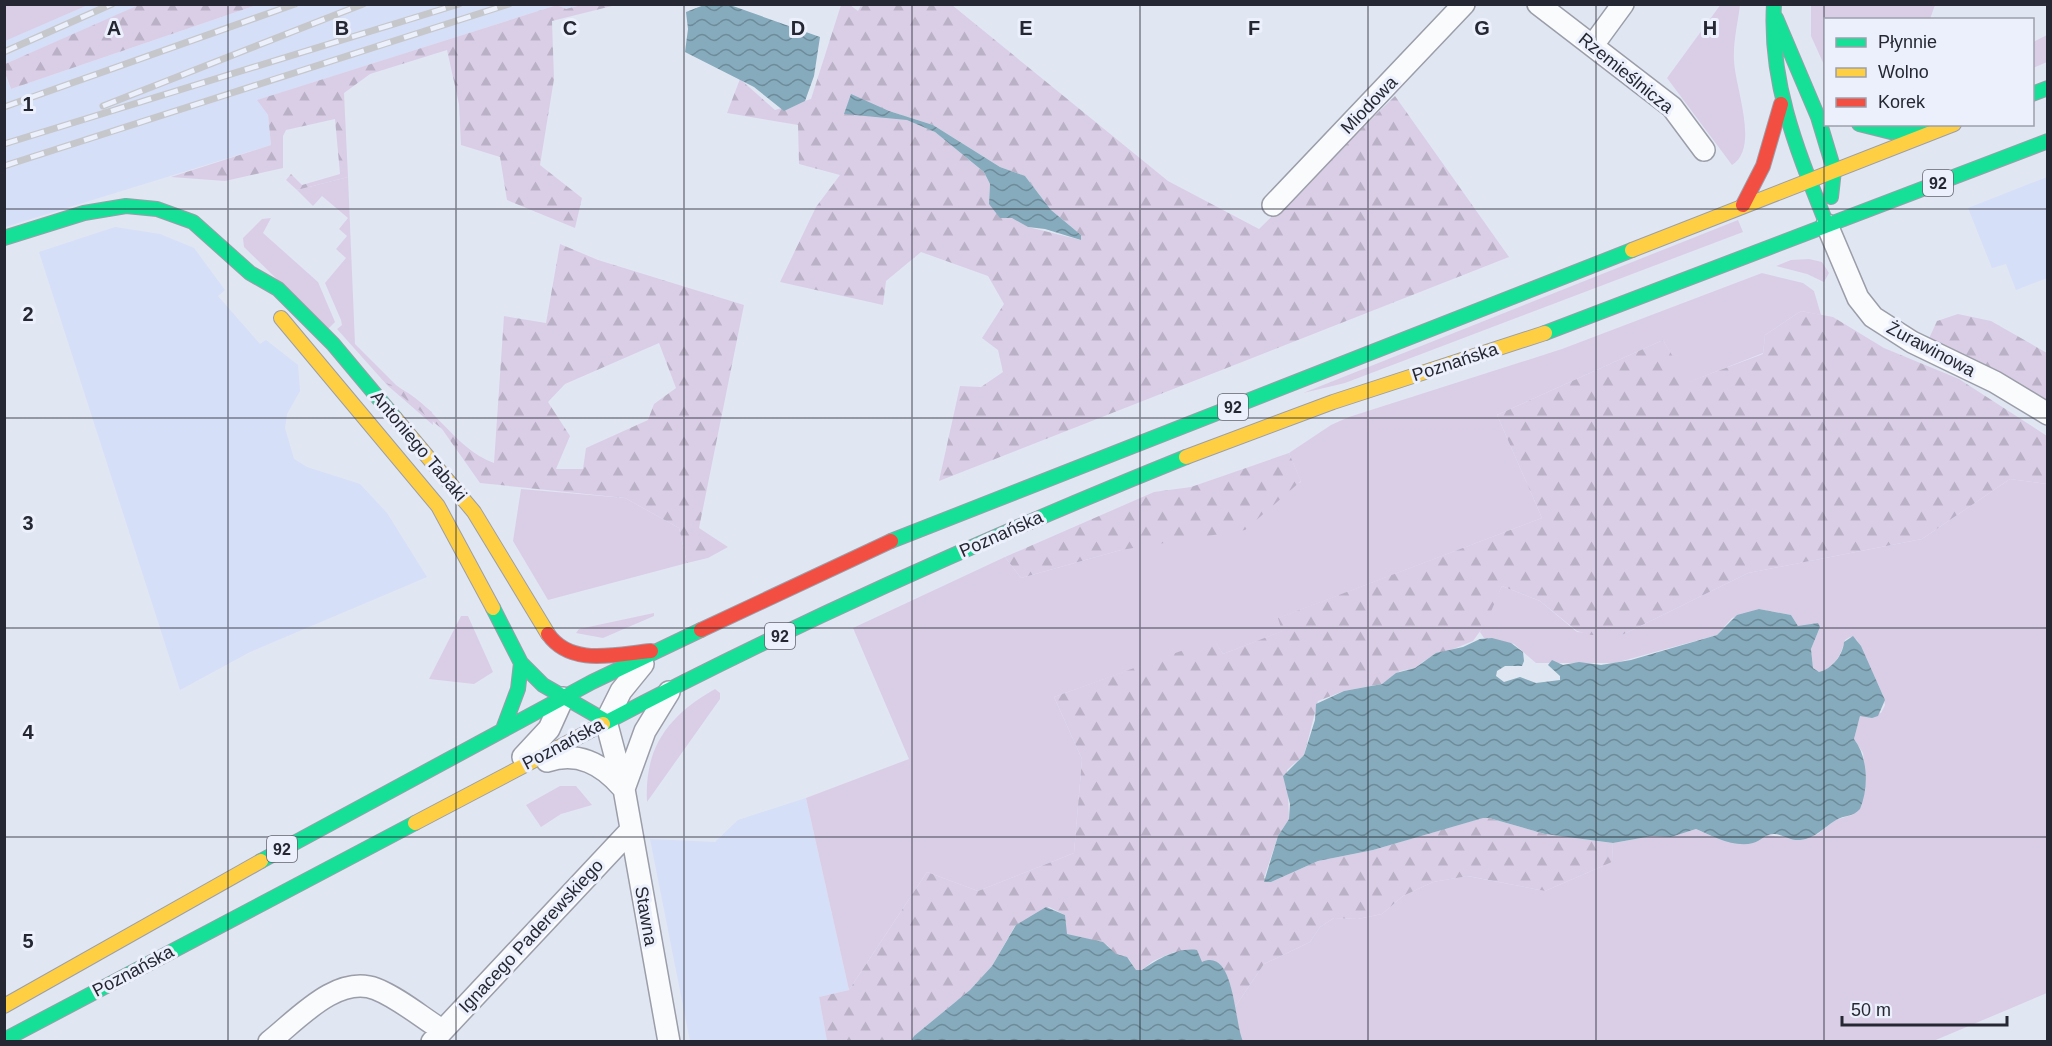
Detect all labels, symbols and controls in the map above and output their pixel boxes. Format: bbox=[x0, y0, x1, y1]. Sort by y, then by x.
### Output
text: A bbox=[107, 17, 121, 39]
text: B bbox=[335, 17, 349, 39]
text: C bbox=[563, 17, 577, 39]
text: D bbox=[791, 17, 805, 39]
text: E bbox=[1019, 17, 1033, 39]
text: F bbox=[1248, 17, 1260, 39]
text: G bbox=[1474, 17, 1490, 39]
text: H bbox=[1703, 17, 1717, 39]
legend bbox=[1824, 18, 2034, 126]
street label: Rzemieślnicza bbox=[1575, 29, 1678, 118]
text: Płynnie bbox=[1878, 32, 1937, 52]
text: Wolno bbox=[1878, 62, 1929, 82]
street label: Miodowa bbox=[1337, 71, 1402, 138]
text: Korek bbox=[1878, 92, 1926, 112]
text: 1 bbox=[22, 93, 34, 115]
road number: 92 bbox=[1923, 170, 1953, 196]
text: 2 bbox=[22, 303, 34, 325]
street label: Żurawinowa bbox=[1883, 317, 1979, 381]
street label: Poznańska bbox=[1410, 338, 1501, 385]
street label: Antoniego Tabaki bbox=[367, 387, 471, 505]
road number: 92 bbox=[1218, 394, 1248, 420]
street label: Poznańska bbox=[956, 506, 1047, 561]
text: 3 bbox=[22, 512, 34, 534]
road number: 92 bbox=[765, 623, 795, 649]
street label: Poznańska bbox=[519, 714, 608, 774]
text: 4 bbox=[22, 721, 34, 743]
road number: 92 bbox=[267, 836, 297, 862]
street label: Ignacego Paderewskiego bbox=[455, 855, 607, 1017]
street label: Stawna bbox=[631, 885, 661, 948]
text: 5 bbox=[22, 930, 34, 952]
street label: Poznańska bbox=[89, 941, 178, 1001]
scale bar bbox=[1842, 989, 2007, 1027]
text: 50 m bbox=[1851, 1000, 1891, 1020]

